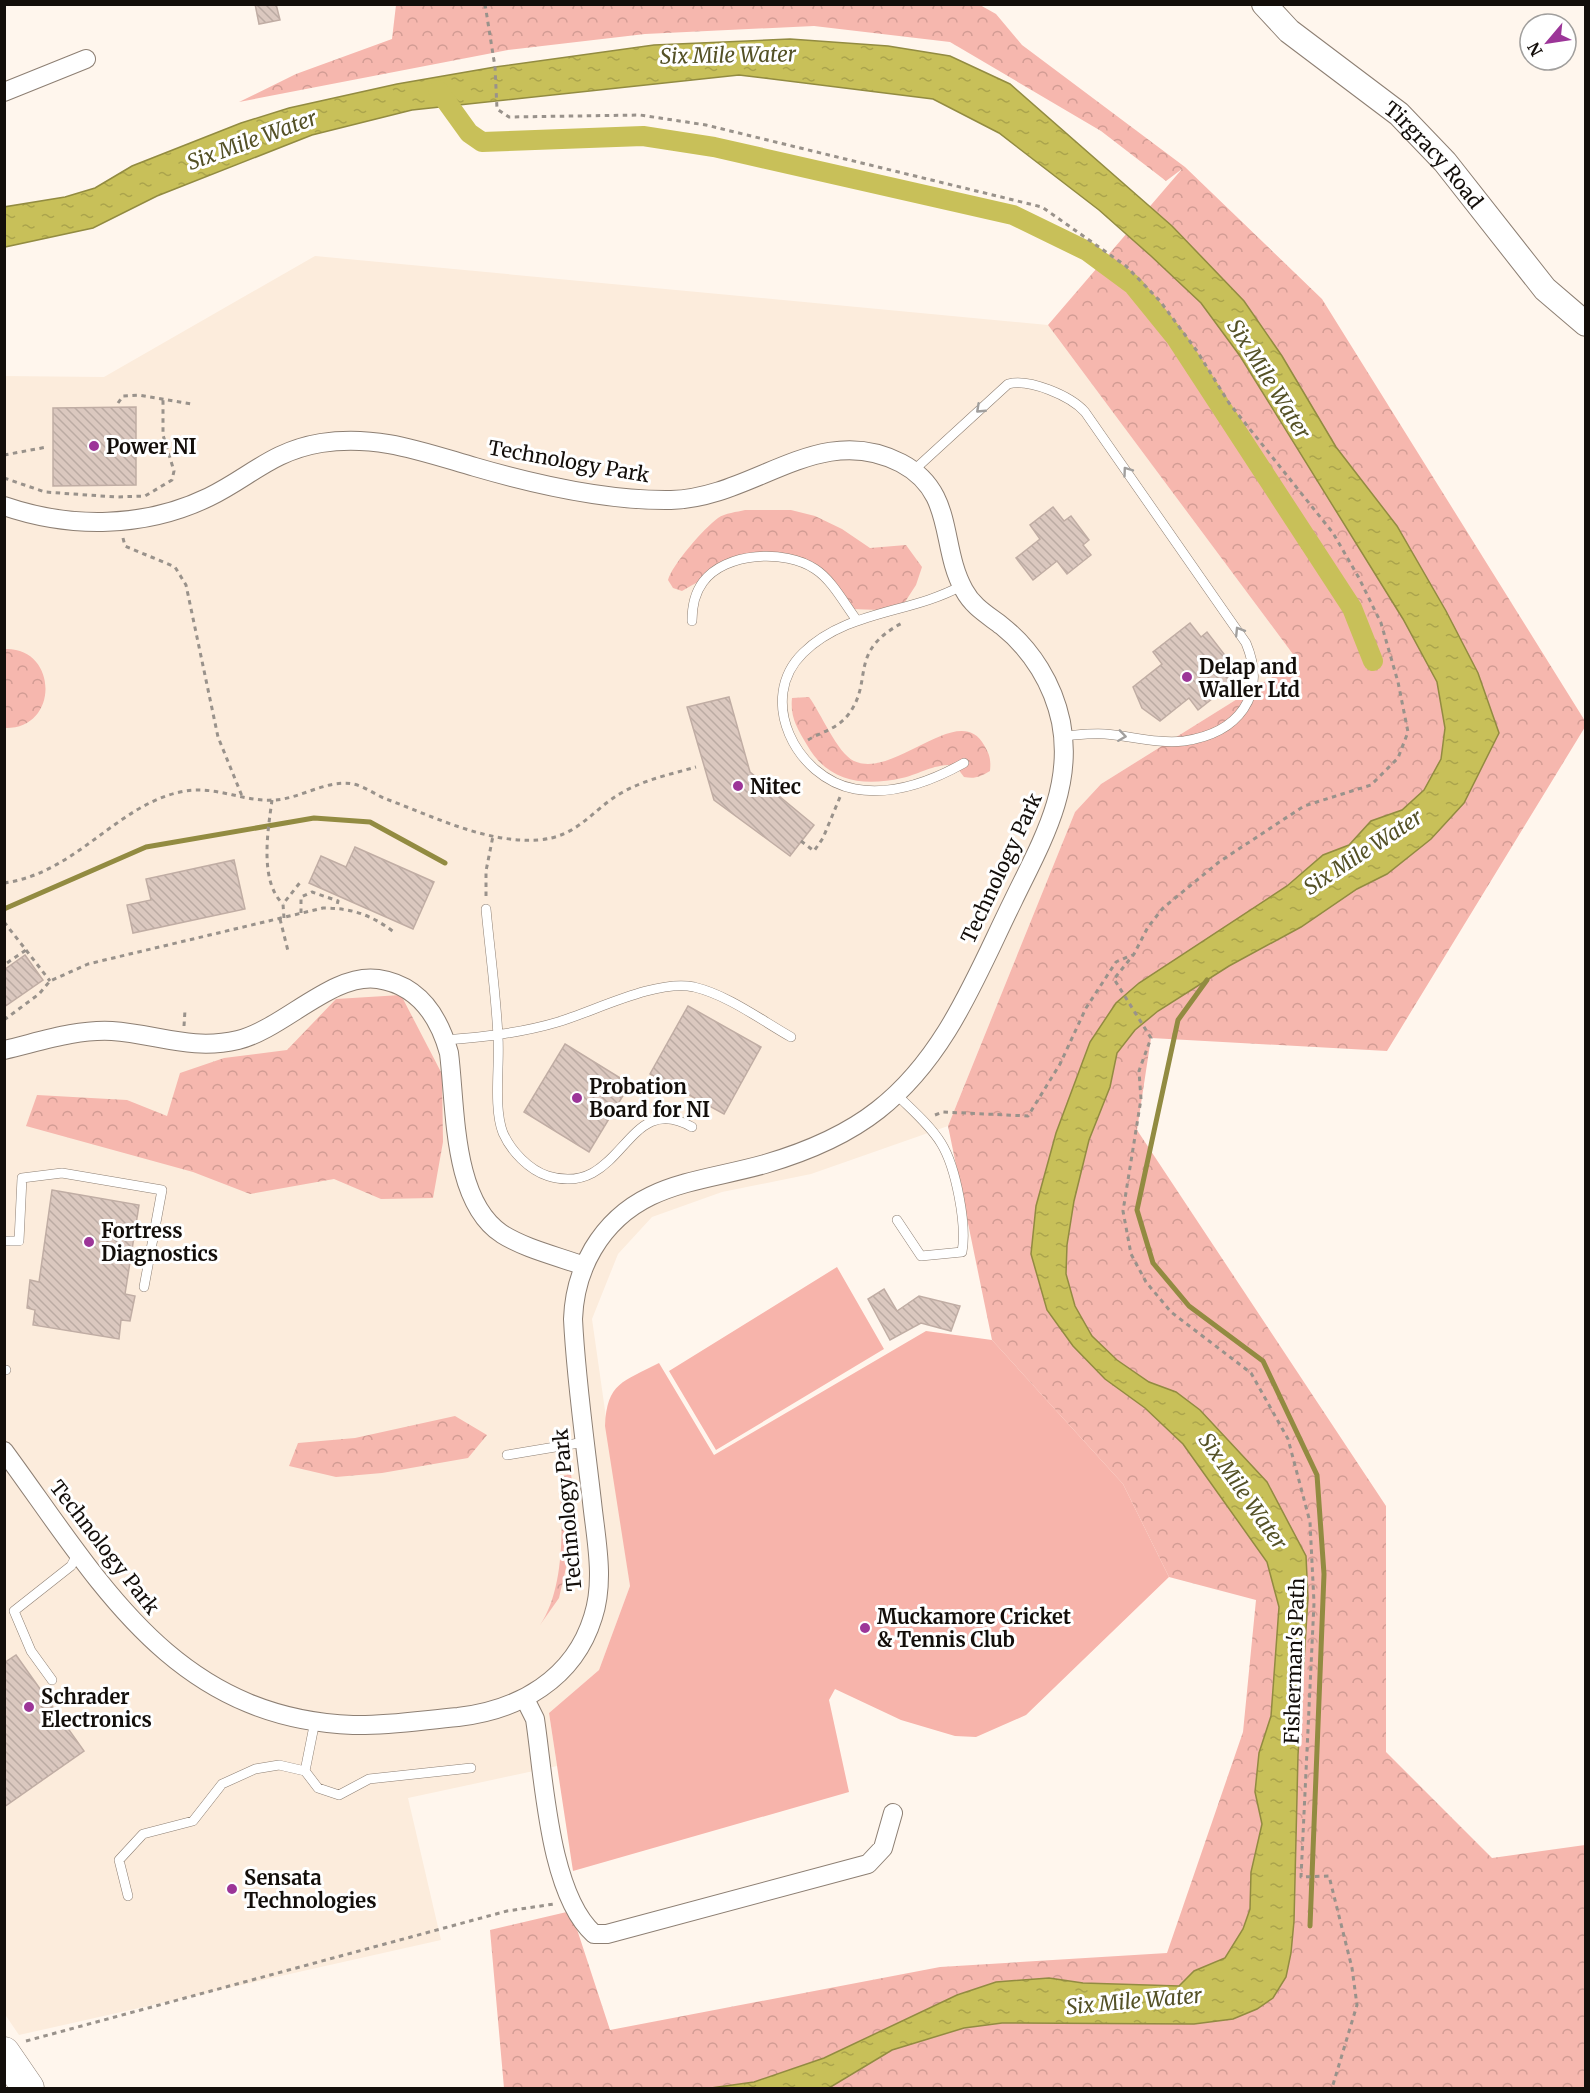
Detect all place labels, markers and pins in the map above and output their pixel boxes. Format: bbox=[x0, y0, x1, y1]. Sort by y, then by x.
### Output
place label: Power NI bbox=[106, 434, 197, 459]
marker: Power NI bbox=[87, 439, 101, 453]
place label: Delap and Waller Ltd bbox=[1198, 654, 1300, 702]
marker: Delap and Waller Ltd bbox=[1180, 670, 1194, 684]
place label: Nitec bbox=[750, 774, 801, 799]
marker: Nitec bbox=[731, 779, 745, 793]
place label: Probation Board for NI bbox=[589, 1074, 710, 1122]
marker: Probation Board for NI bbox=[570, 1091, 584, 1105]
place label: Fortress Diagnostics bbox=[101, 1218, 218, 1266]
marker: Fortress Diagnostics bbox=[82, 1235, 96, 1249]
place label: Muckamore Cricket & Tennis Club bbox=[877, 1604, 1071, 1652]
marker: Muckamore Cricket & Tennis Club bbox=[858, 1621, 872, 1635]
place label: Schrader Electronics bbox=[41, 1684, 152, 1732]
marker: Schrader Electronics bbox=[22, 1700, 36, 1714]
place label: Sensata Technologies bbox=[244, 1865, 377, 1913]
marker: Sensata Technologies bbox=[225, 1882, 239, 1896]

